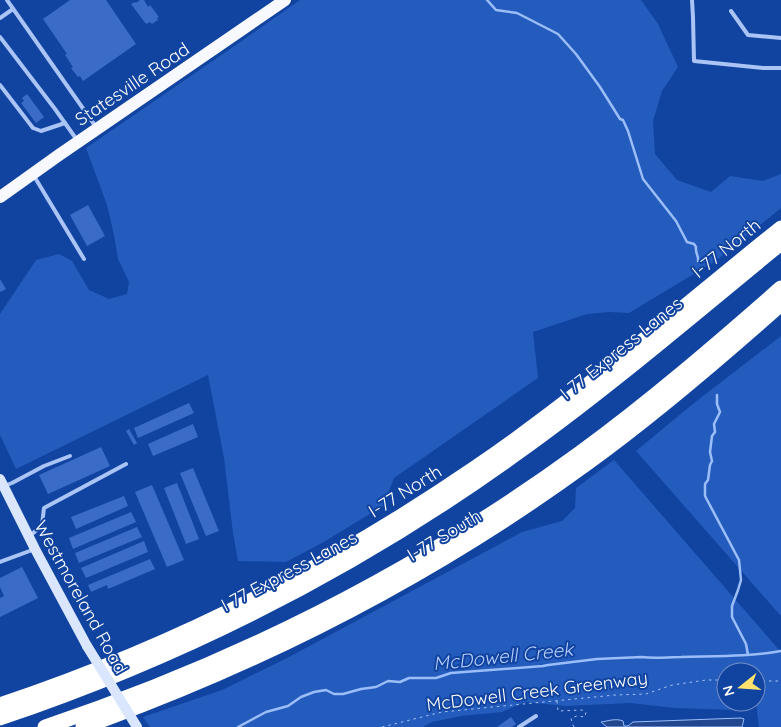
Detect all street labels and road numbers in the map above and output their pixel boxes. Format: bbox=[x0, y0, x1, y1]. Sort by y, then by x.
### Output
street label: Statesville Road bbox=[70, 37, 194, 131]
street label: I-77 North bbox=[687, 213, 765, 283]
street label: I 77 Express Lanes bbox=[555, 292, 687, 404]
street label: I-77 North bbox=[364, 459, 446, 523]
street label: I-77 South bbox=[403, 504, 485, 566]
street label: Westmoreland Road bbox=[29, 516, 133, 678]
street label: I 77 Express Lanes bbox=[217, 525, 361, 617]
street label: McDowell Creek Greenway bbox=[425, 666, 649, 716]

